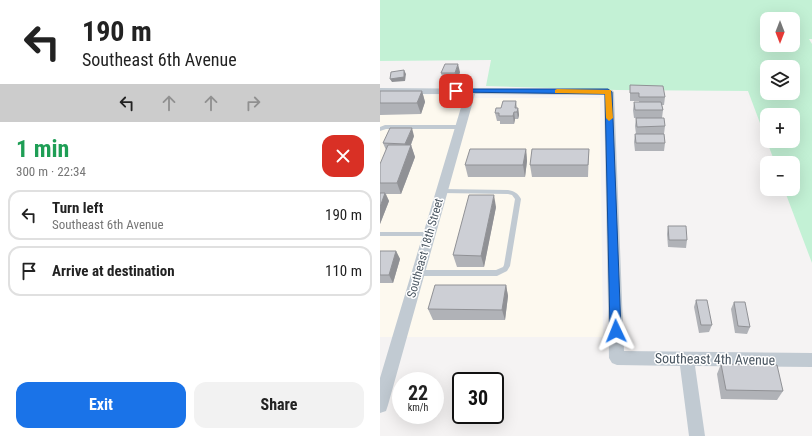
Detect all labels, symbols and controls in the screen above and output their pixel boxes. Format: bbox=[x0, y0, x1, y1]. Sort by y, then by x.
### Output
north arrow bbox=[760, 12, 800, 52]
map controls bbox=[760, 12, 800, 196]
text: 190 m bbox=[82, 15, 152, 48]
icon: left bbox=[16, 16, 68, 68]
text: Southeast 6th Avenue bbox=[82, 49, 237, 70]
button: layers bbox=[760, 60, 800, 100]
pin bbox=[439, 74, 473, 108]
icon: arrive bbox=[445, 80, 467, 102]
icon: left bbox=[116, 92, 138, 114]
icon: ahead bbox=[158, 92, 180, 114]
icon: ahead bbox=[200, 92, 222, 114]
icon: right bbox=[242, 92, 264, 114]
button: + bbox=[760, 108, 800, 148]
text: 1 min bbox=[16, 135, 69, 163]
button: close bbox=[322, 135, 364, 177]
button: − bbox=[760, 156, 800, 196]
text: 300 m · 22:34 bbox=[16, 164, 86, 179]
street label: Southeast 18th Street bbox=[404, 196, 446, 299]
text: Turn left bbox=[52, 199, 103, 217]
icon: left bbox=[18, 204, 40, 226]
text: 190 m bbox=[325, 206, 362, 224]
text: Southeast 6th Avenue bbox=[52, 217, 164, 232]
icon: arrive bbox=[18, 260, 40, 282]
text: Arrive at destination bbox=[52, 262, 175, 280]
text: 110 m bbox=[325, 262, 362, 280]
position arrow bbox=[595, 310, 637, 352]
street label: Southeast 4th Avenue bbox=[655, 350, 776, 368]
speed limit sign: 30 bbox=[452, 372, 504, 424]
text: 22 bbox=[408, 381, 428, 405]
button: Exit bbox=[16, 382, 186, 428]
button: Share bbox=[194, 382, 364, 428]
text: km/h bbox=[408, 402, 428, 413]

